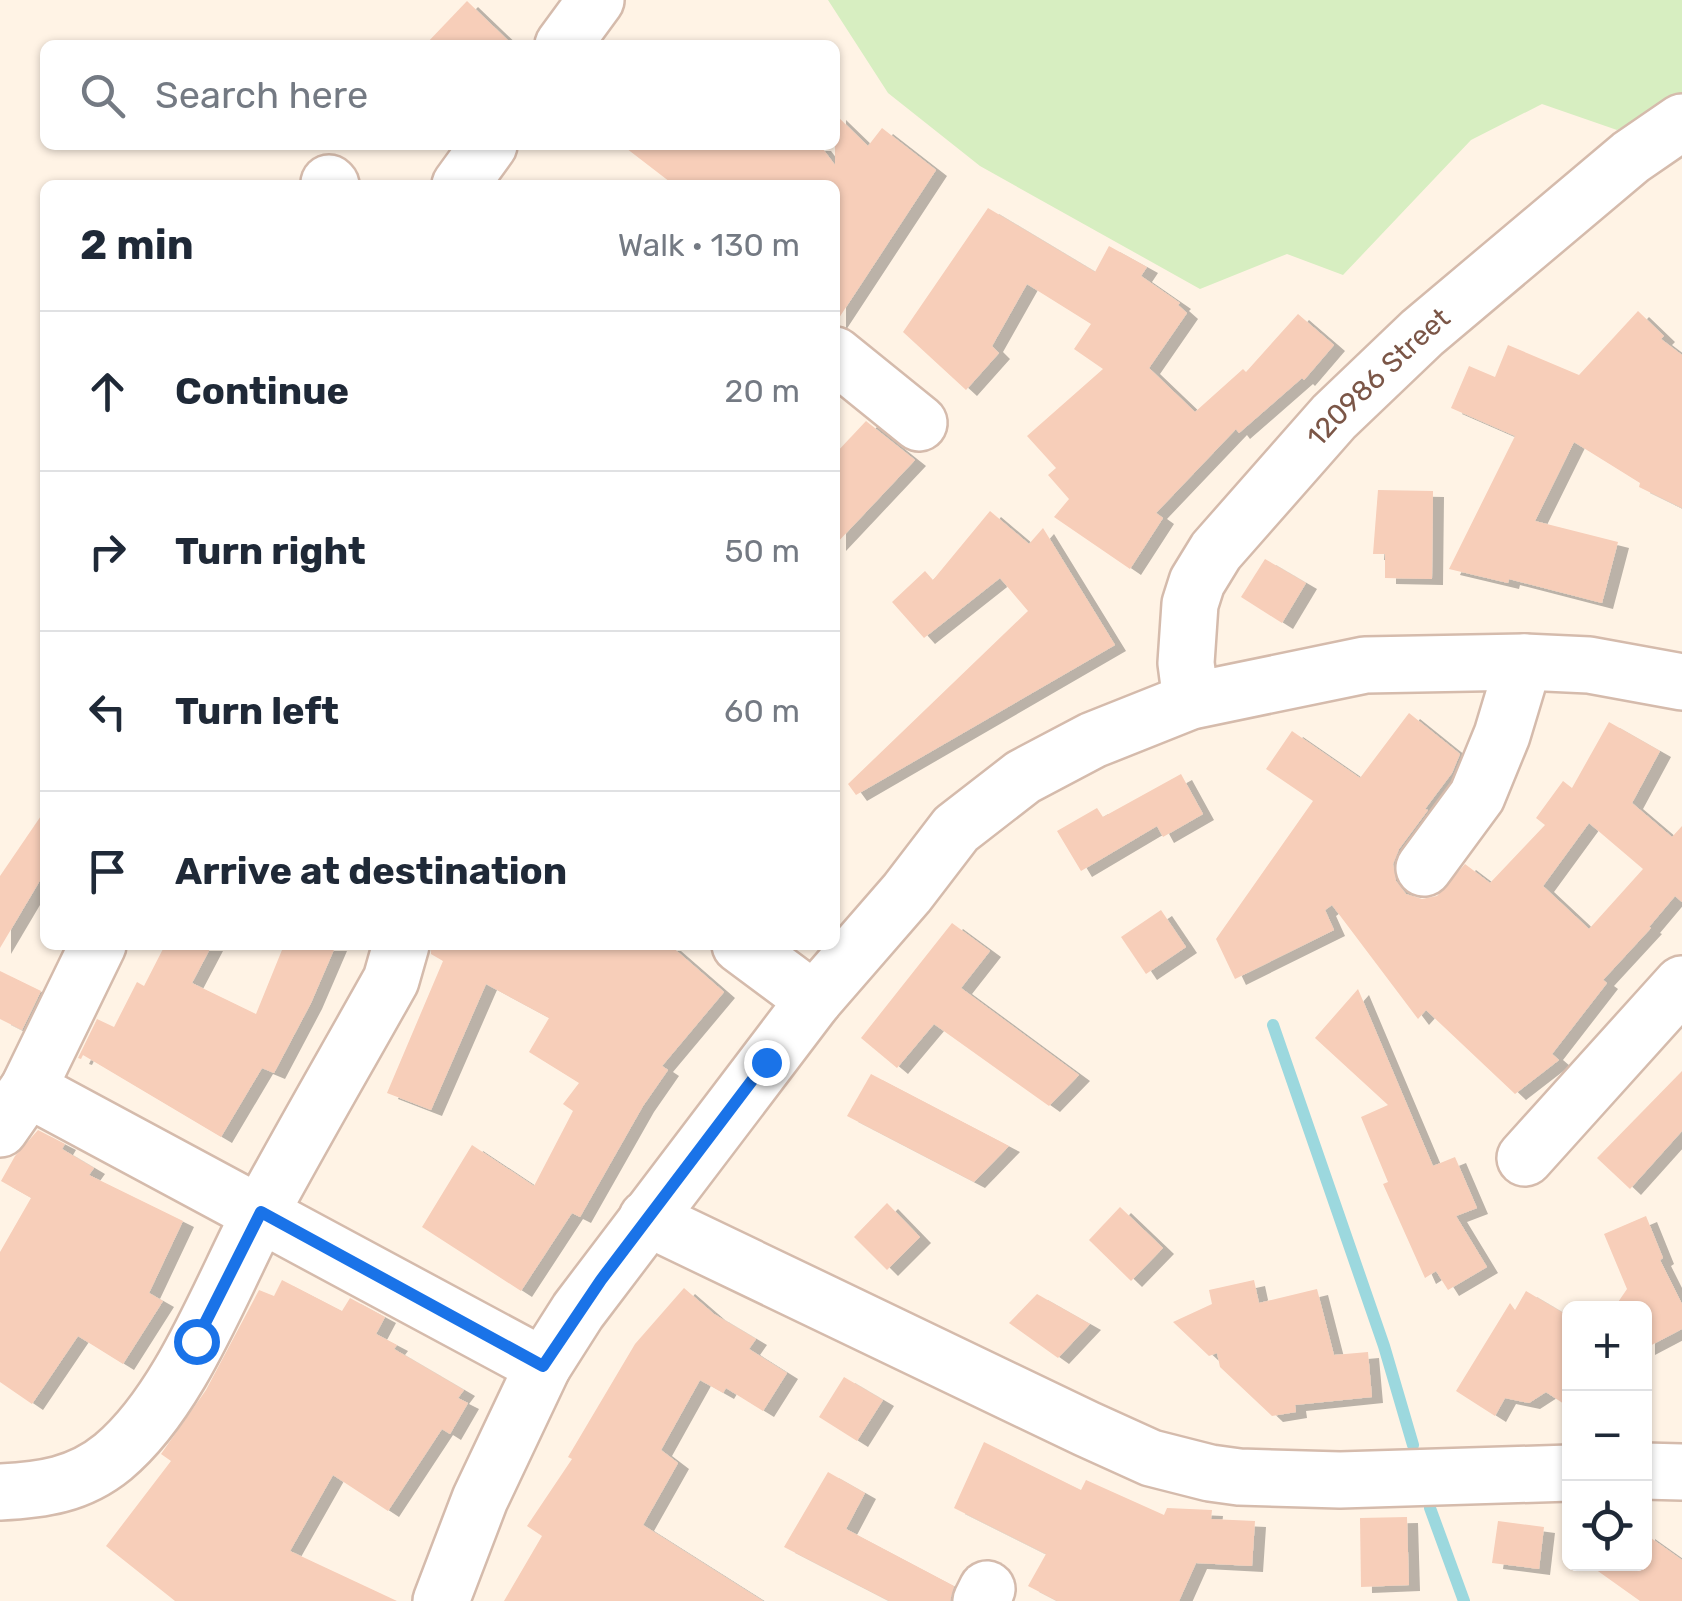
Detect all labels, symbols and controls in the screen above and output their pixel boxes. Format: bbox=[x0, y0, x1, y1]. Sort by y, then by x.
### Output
search box bbox=[40, 40, 840, 150]
icon: search bbox=[75, 68, 130, 123]
text: Search here bbox=[155, 72, 368, 118]
text: 2 min bbox=[80, 220, 194, 270]
text: Walk · 130 m bbox=[618, 226, 800, 264]
street label: 120986 Street bbox=[1300, 301, 1456, 453]
icon: ahead bbox=[80, 364, 135, 419]
text: Continue bbox=[175, 368, 349, 414]
text: 20 m bbox=[725, 372, 800, 410]
icon: right bbox=[80, 524, 135, 579]
text: Turn right bbox=[175, 528, 366, 574]
text: 50 m bbox=[724, 532, 800, 570]
icon: left bbox=[80, 684, 135, 739]
text: Turn left bbox=[175, 688, 339, 734]
text: 60 m bbox=[724, 692, 800, 730]
icon: arrive bbox=[80, 844, 135, 899]
text: Arrive at destination bbox=[175, 848, 567, 894]
route end bbox=[744, 1040, 790, 1086]
map controls bbox=[1562, 1301, 1652, 1571]
button: + bbox=[1562, 1301, 1652, 1391]
route start bbox=[174, 1319, 220, 1365]
button: − bbox=[1562, 1391, 1652, 1481]
button: locate bbox=[1562, 1481, 1652, 1571]

